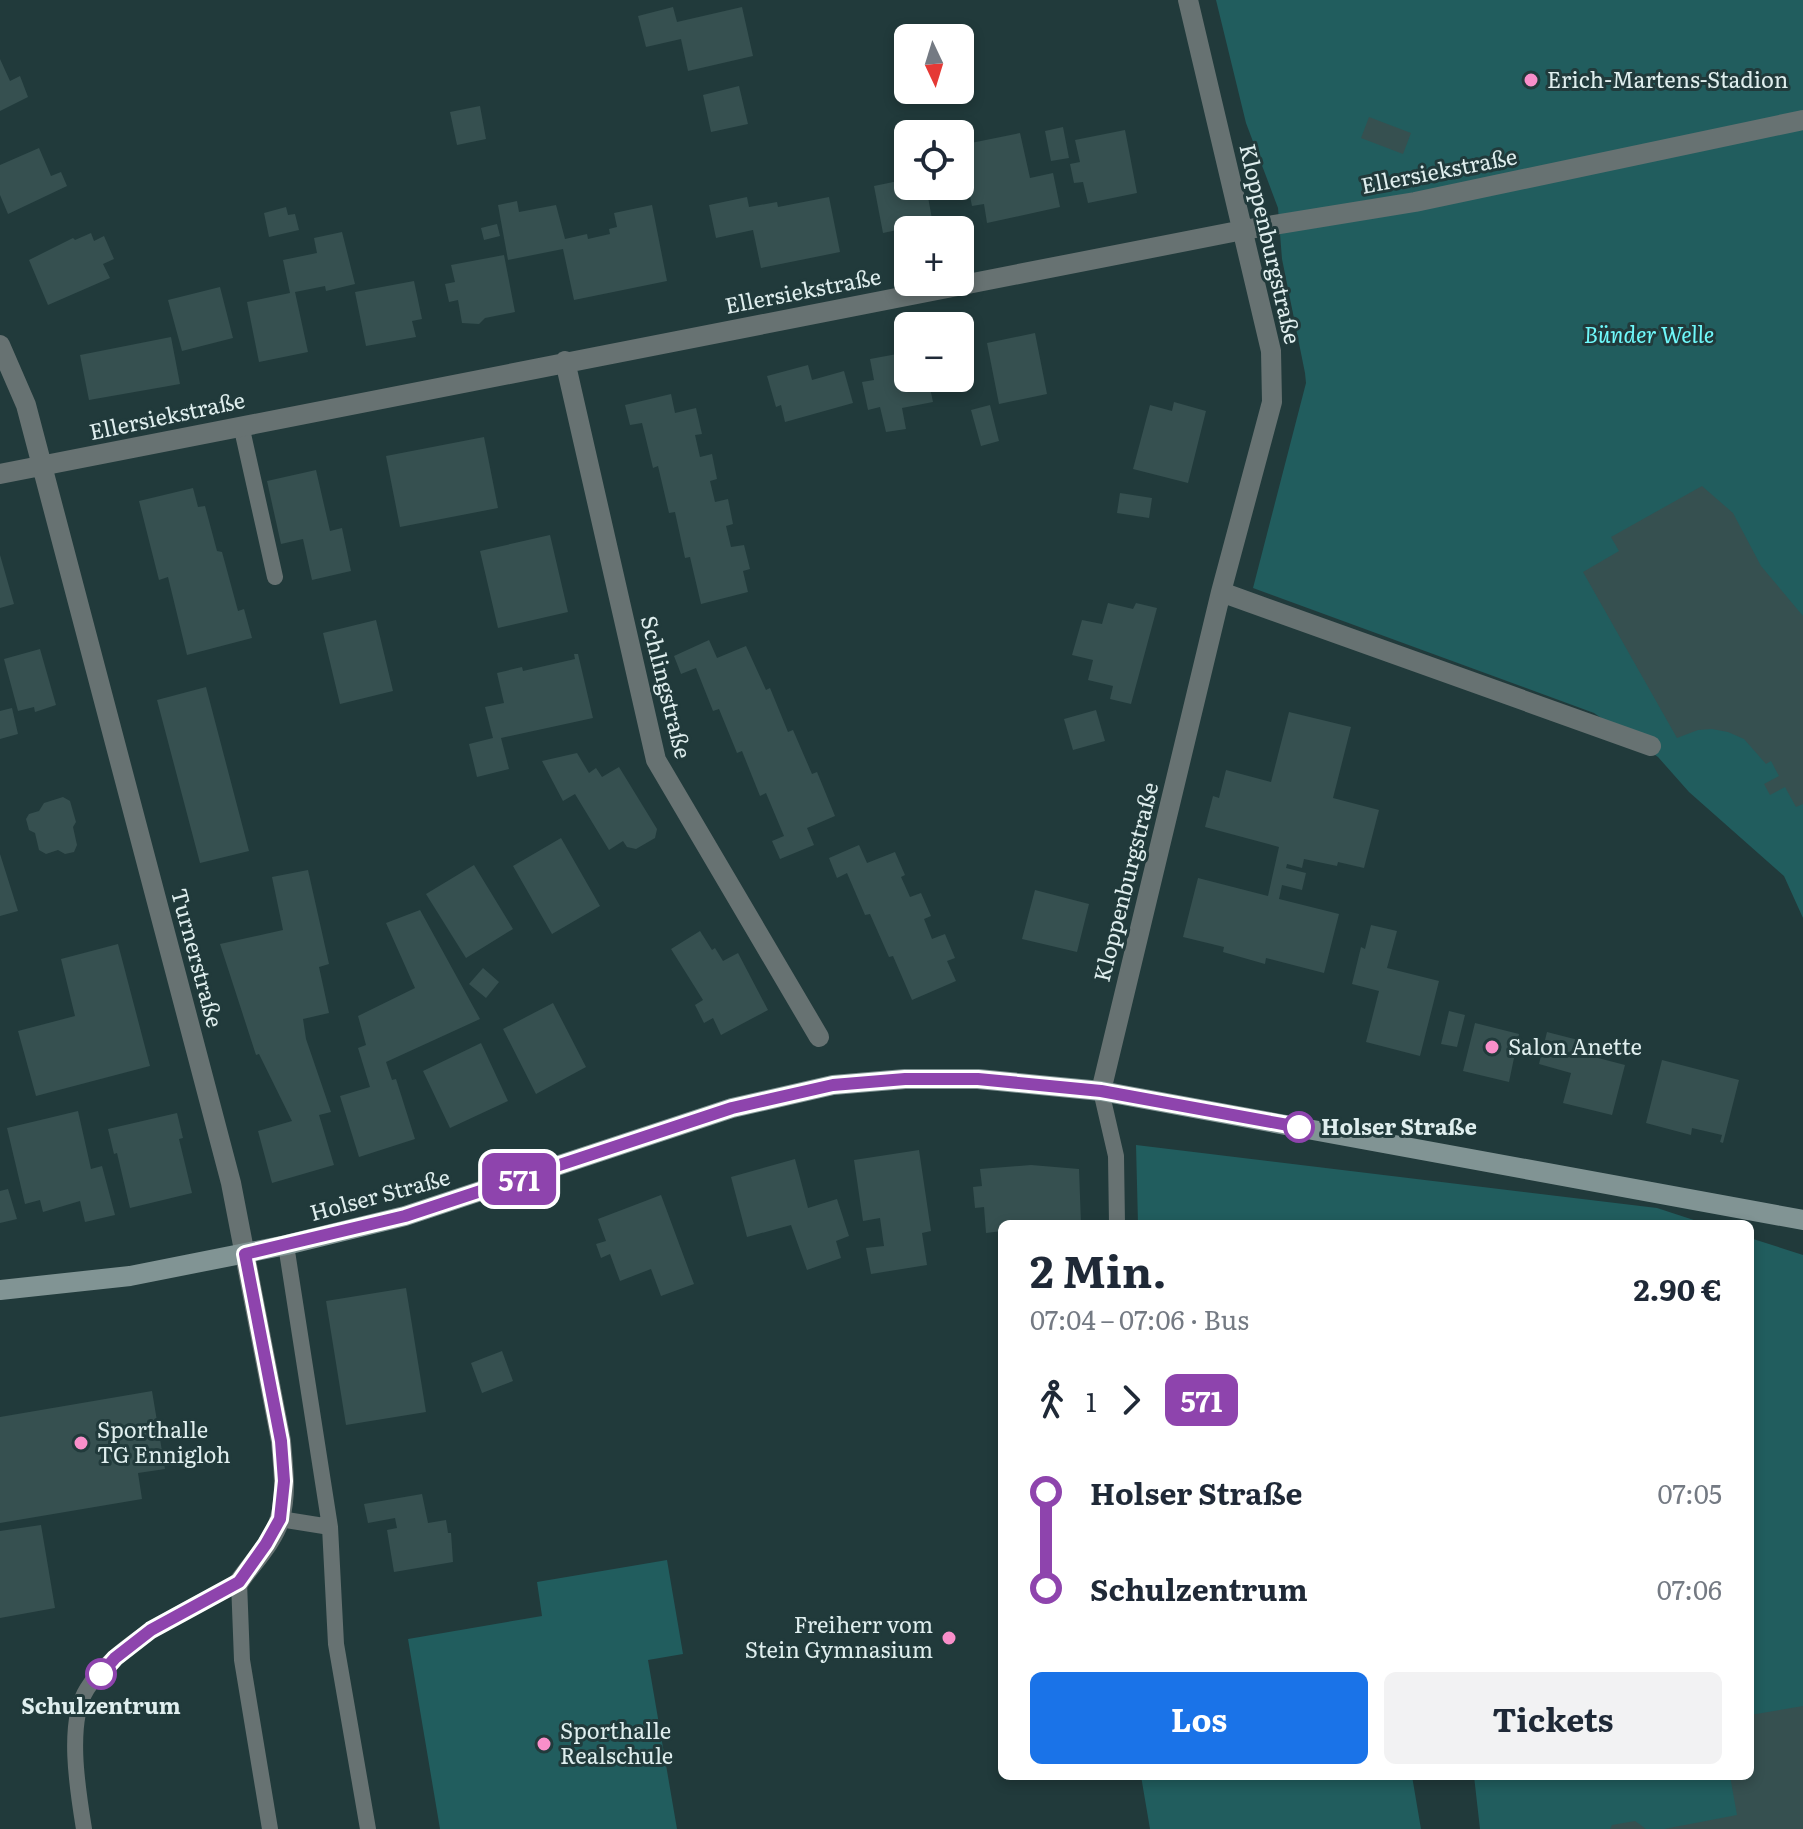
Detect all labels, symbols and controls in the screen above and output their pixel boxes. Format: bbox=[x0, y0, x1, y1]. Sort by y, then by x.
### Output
north arrow bbox=[894, 24, 974, 104]
map controls bbox=[894, 24, 974, 392]
place label: Erich-Martens-Stadion bbox=[1547, 62, 1788, 95]
marker: Erich-Martens-Stadion bbox=[1522, 71, 1540, 89]
button: locate bbox=[894, 120, 974, 200]
street label: Ellersiekstraße bbox=[1358, 138, 1520, 201]
street label: Kloppenburgstraße bbox=[1232, 140, 1311, 347]
button: + bbox=[894, 216, 974, 296]
street label: Ellersiekstraße bbox=[722, 258, 884, 321]
button: − bbox=[894, 312, 974, 392]
park label: Bünder Welle bbox=[1584, 317, 1714, 350]
street label: Ellersiekstraße bbox=[86, 382, 248, 447]
street label: Schlingstraße bbox=[634, 612, 701, 762]
street label: Kloppenburgstraße bbox=[1084, 778, 1165, 985]
street label: Turnerstraße bbox=[164, 884, 233, 1031]
place label: Salon Anette bbox=[1508, 1029, 1642, 1062]
marker: Salon Anette bbox=[1483, 1038, 1501, 1056]
place label: Holser Straße bbox=[1321, 1109, 1477, 1142]
marker: Holser Straße bbox=[1284, 1112, 1314, 1142]
line badge: 571 bbox=[473, 1153, 565, 1205]
text: 571 bbox=[498, 1158, 540, 1200]
street label: Holser Straße bbox=[306, 1159, 453, 1228]
text: 2 Min. bbox=[1030, 1236, 1167, 1302]
text: 2.90 € bbox=[1633, 1266, 1722, 1310]
text: 07:04 – 07:06 · Bus bbox=[1030, 1299, 1249, 1338]
icon: walk bbox=[1030, 1378, 1074, 1422]
icon: forward bbox=[1109, 1378, 1153, 1422]
text: 571 bbox=[1181, 1379, 1222, 1421]
text: 1 bbox=[1086, 1381, 1097, 1420]
place label: Sporthalle TG Ennigloh bbox=[97, 1412, 231, 1470]
marker: Sporthalle TG Ennigloh bbox=[72, 1434, 90, 1452]
text: Holser Straße bbox=[1090, 1470, 1303, 1514]
text: 07:05 bbox=[1657, 1473, 1722, 1512]
text: Schulzentrum bbox=[1090, 1566, 1308, 1610]
text: 07:06 bbox=[1657, 1569, 1722, 1608]
place label: Freiherr vom Stein Gymnasium bbox=[745, 1607, 933, 1665]
marker: Freiherr vom Stein Gymnasium bbox=[940, 1629, 958, 1647]
marker: Schulzentrum bbox=[86, 1659, 116, 1689]
button: Los bbox=[1030, 1672, 1368, 1764]
button: Tickets bbox=[1384, 1672, 1722, 1764]
place label: Schulzentrum bbox=[21, 1688, 181, 1721]
place label: Sporthalle Realschule bbox=[560, 1713, 673, 1771]
marker: Sporthalle Realschule bbox=[535, 1735, 553, 1753]

